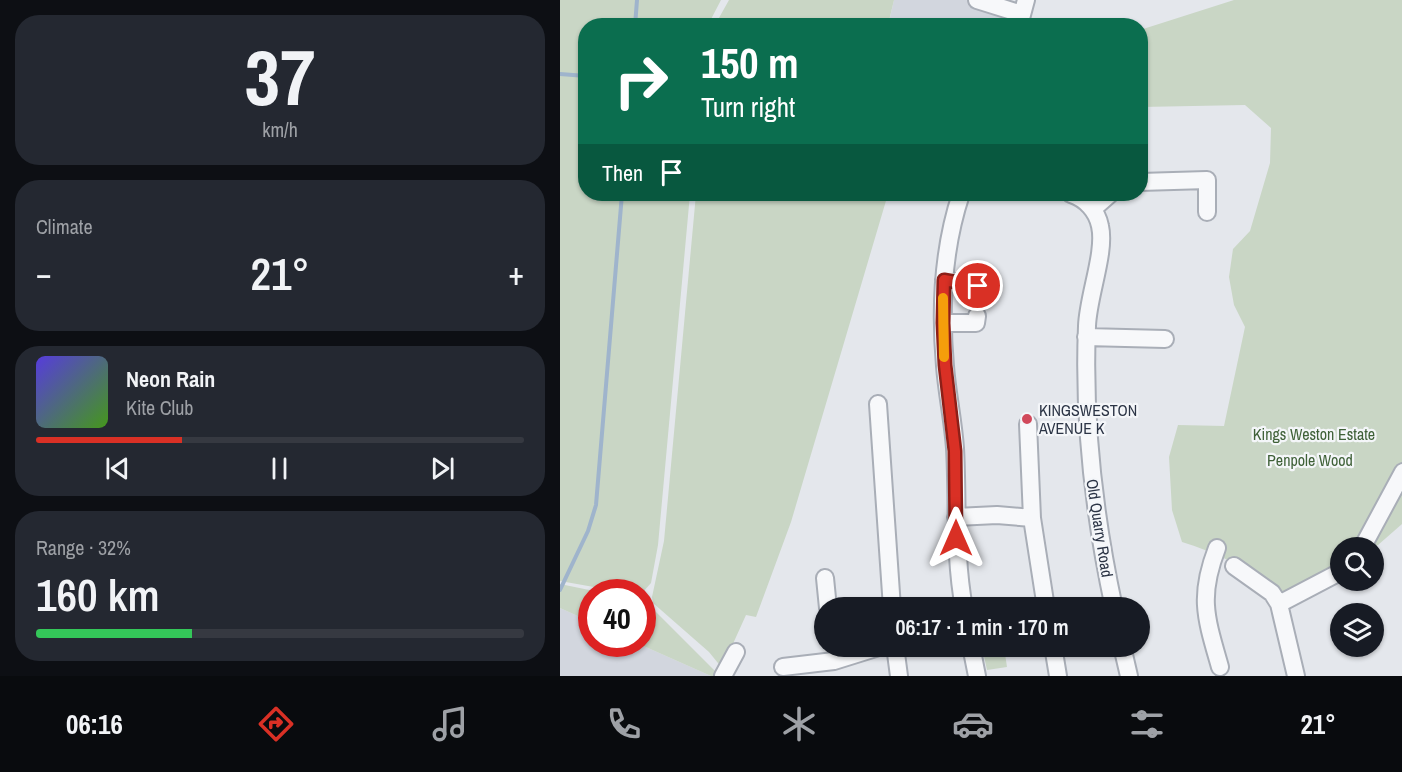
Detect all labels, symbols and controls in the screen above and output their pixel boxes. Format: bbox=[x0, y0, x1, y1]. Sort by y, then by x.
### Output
text: 37 bbox=[244, 24, 316, 129]
text: 150 m bbox=[701, 35, 799, 91]
icon: right bbox=[602, 42, 680, 120]
text: Turn right bbox=[701, 89, 795, 125]
text: km/h bbox=[262, 116, 298, 143]
icon: arrive bbox=[655, 156, 688, 189]
text: Then bbox=[602, 158, 643, 188]
text: Climate bbox=[36, 213, 93, 240]
text: 21° bbox=[250, 243, 310, 304]
text: − bbox=[36, 251, 52, 295]
text: + bbox=[508, 251, 524, 295]
pin bbox=[952, 260, 1003, 311]
icon: arrive bbox=[961, 269, 994, 302]
text: Neon Rain bbox=[126, 364, 215, 394]
text: Kite Club bbox=[126, 394, 193, 421]
place label: KINGSWESTON AVENUE K bbox=[1038, 399, 1137, 439]
marker: KINGSWESTON AVENUE K bbox=[1020, 412, 1034, 426]
park label: Kings Weston Estate bbox=[1253, 423, 1375, 445]
park label: Penpole Wood bbox=[1267, 449, 1353, 471]
icon: previous bbox=[101, 452, 134, 485]
icon: pause bbox=[263, 452, 296, 485]
icon: next bbox=[426, 452, 459, 485]
street label: Old Quarry Road bbox=[1081, 477, 1119, 579]
position arrow bbox=[924, 506, 988, 570]
text: Range · 32% bbox=[36, 534, 131, 561]
map controls bbox=[1330, 537, 1384, 657]
button: search bbox=[1330, 537, 1384, 591]
text: 160 km bbox=[36, 564, 160, 625]
speed limit sign: 40 bbox=[578, 579, 656, 657]
button: layers bbox=[1330, 603, 1384, 657]
text: 06:17 · 1 min · 170 m bbox=[895, 612, 1069, 642]
icon: directions bbox=[255, 703, 297, 745]
icon: music bbox=[429, 703, 471, 745]
icon: phone bbox=[603, 703, 645, 745]
icon: climate bbox=[778, 703, 820, 745]
icon: car bbox=[952, 703, 994, 745]
icon: filters bbox=[1126, 703, 1168, 745]
text: 06:16 bbox=[66, 706, 123, 742]
text: 21° bbox=[1300, 706, 1336, 742]

